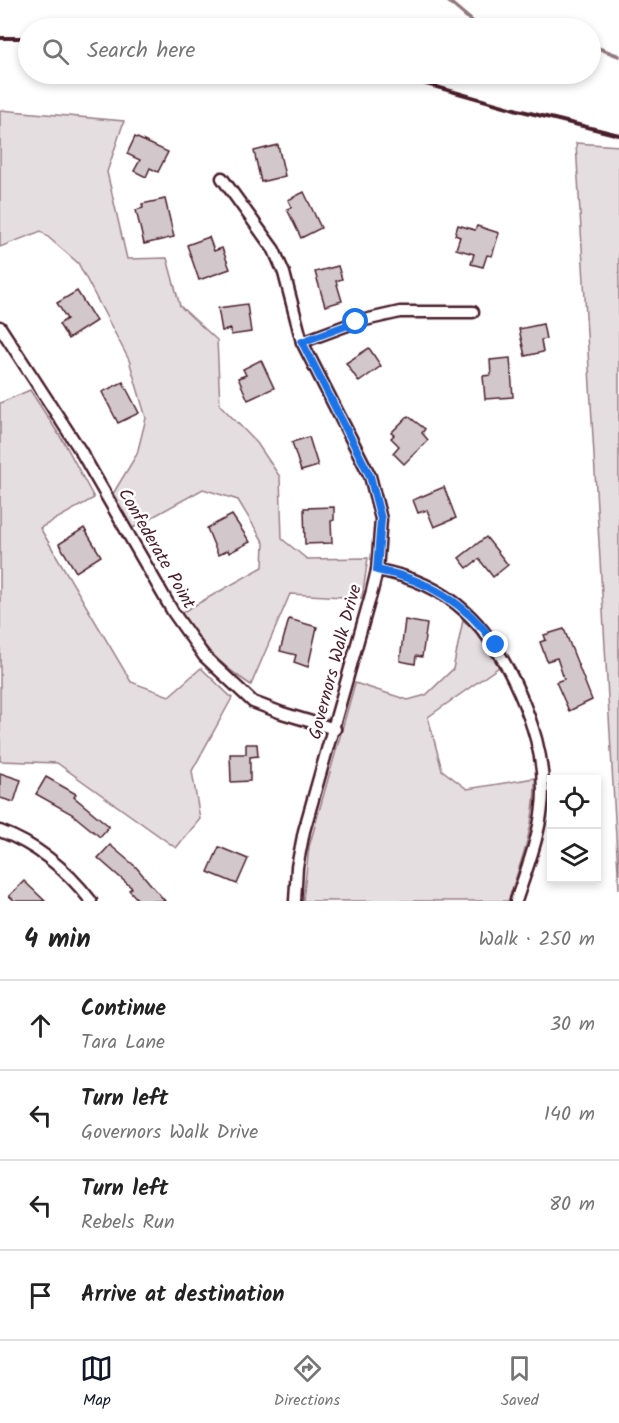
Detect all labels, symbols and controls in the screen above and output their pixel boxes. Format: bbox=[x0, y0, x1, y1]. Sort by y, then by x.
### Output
search box bbox=[18, 18, 601, 84]
text: Search here bbox=[87, 34, 195, 69]
icon: search bbox=[39, 35, 72, 68]
route start bbox=[342, 308, 368, 334]
street label: Confederate Point bbox=[109, 483, 203, 616]
street label: Governors Walk Drive bbox=[301, 581, 371, 743]
route end bbox=[482, 631, 508, 657]
map controls bbox=[547, 775, 601, 883]
button: locate bbox=[547, 775, 601, 829]
button: layers bbox=[547, 829, 601, 883]
text: 4 min bbox=[24, 919, 91, 961]
text: Walk · 250 m bbox=[479, 924, 595, 956]
text: Continue bbox=[81, 992, 166, 1027]
icon: ahead bbox=[24, 1009, 57, 1042]
text: 30 m bbox=[550, 1009, 595, 1041]
text: Tara Lane bbox=[81, 1027, 165, 1059]
text: Turn left bbox=[81, 1082, 168, 1117]
icon: left bbox=[24, 1099, 57, 1132]
text: 140 m bbox=[544, 1099, 595, 1131]
text: Governors Walk Drive bbox=[81, 1117, 258, 1149]
text: Turn left bbox=[81, 1172, 168, 1207]
icon: left bbox=[24, 1189, 57, 1222]
text: 80 m bbox=[549, 1189, 595, 1221]
text: Rebels Run bbox=[81, 1207, 175, 1239]
text: Arrive at destination bbox=[81, 1278, 284, 1313]
icon: arrive bbox=[24, 1279, 57, 1312]
tab: Map bbox=[80, 1352, 113, 1413]
tab: Directions bbox=[274, 1352, 340, 1413]
tab: Saved bbox=[501, 1352, 539, 1413]

